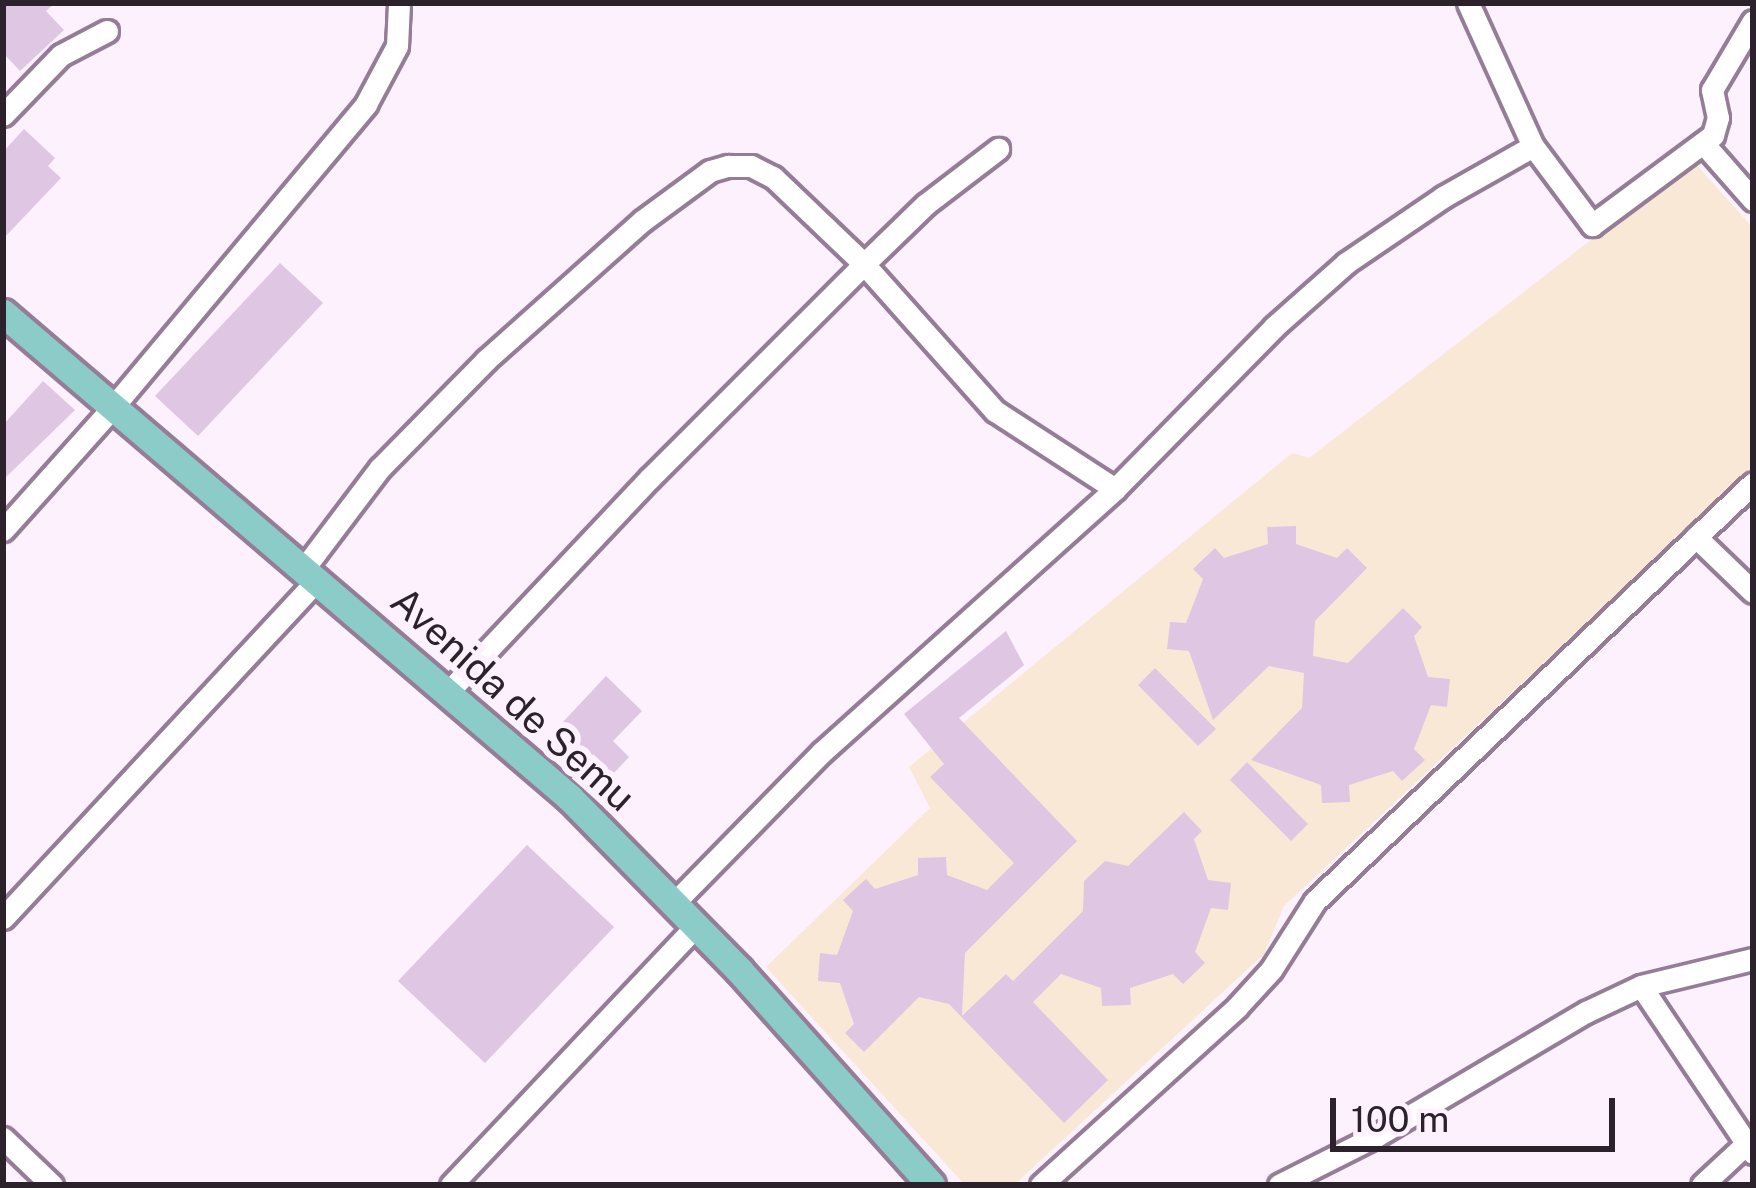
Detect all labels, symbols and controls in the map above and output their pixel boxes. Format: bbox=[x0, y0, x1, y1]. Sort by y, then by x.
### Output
street label: Avenida de Semu bbox=[381, 577, 645, 821]
scale bar bbox=[1336, 1074, 1621, 1148]
text: 100 m bbox=[1351, 1098, 1449, 1140]

